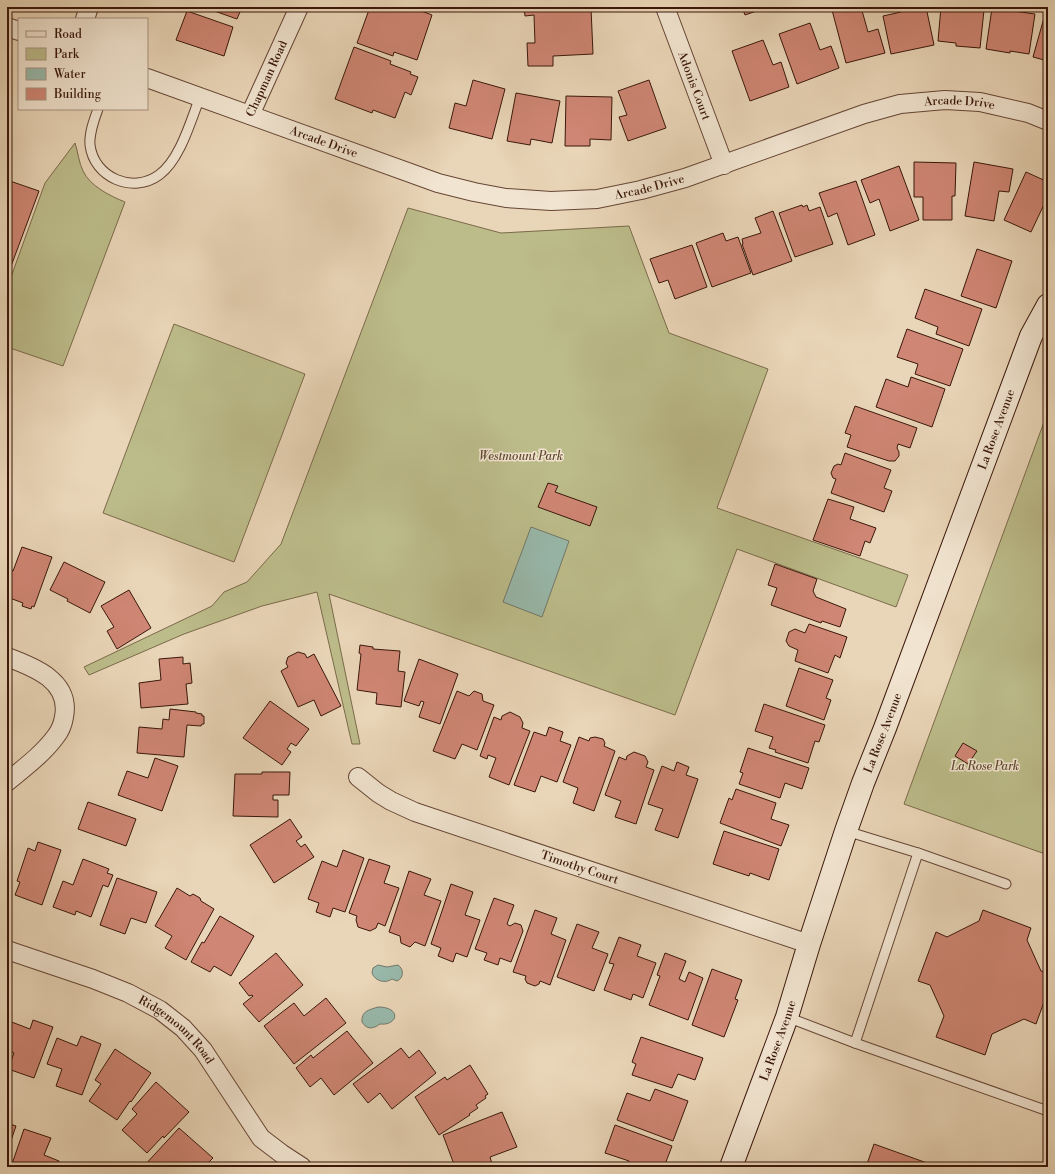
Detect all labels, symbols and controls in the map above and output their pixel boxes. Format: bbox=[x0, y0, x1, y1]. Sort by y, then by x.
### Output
legend bbox=[18, 18, 148, 110]
text: Road bbox=[54, 27, 82, 42]
street label: Chapman Road bbox=[243, 38, 290, 119]
text: Park bbox=[54, 47, 80, 62]
street label: Adonis Court bbox=[674, 48, 714, 123]
text: Water bbox=[53, 67, 86, 82]
text: Building bbox=[53, 87, 102, 102]
street label: Arcade Drive bbox=[922, 92, 997, 113]
street label: Arcade Drive bbox=[287, 122, 360, 161]
street label: Arcade Drive bbox=[612, 171, 686, 203]
street label: La Rose Avenue bbox=[974, 387, 1018, 472]
park label: Westmount Park bbox=[479, 449, 563, 464]
street label: La Rose Avenue bbox=[860, 691, 905, 775]
park label: La Rose Park bbox=[950, 759, 1019, 774]
street label: Timothy Court bbox=[539, 847, 621, 887]
street label: Ridgemount Road bbox=[136, 992, 218, 1067]
street label: La Rose Avenue bbox=[756, 998, 799, 1083]

